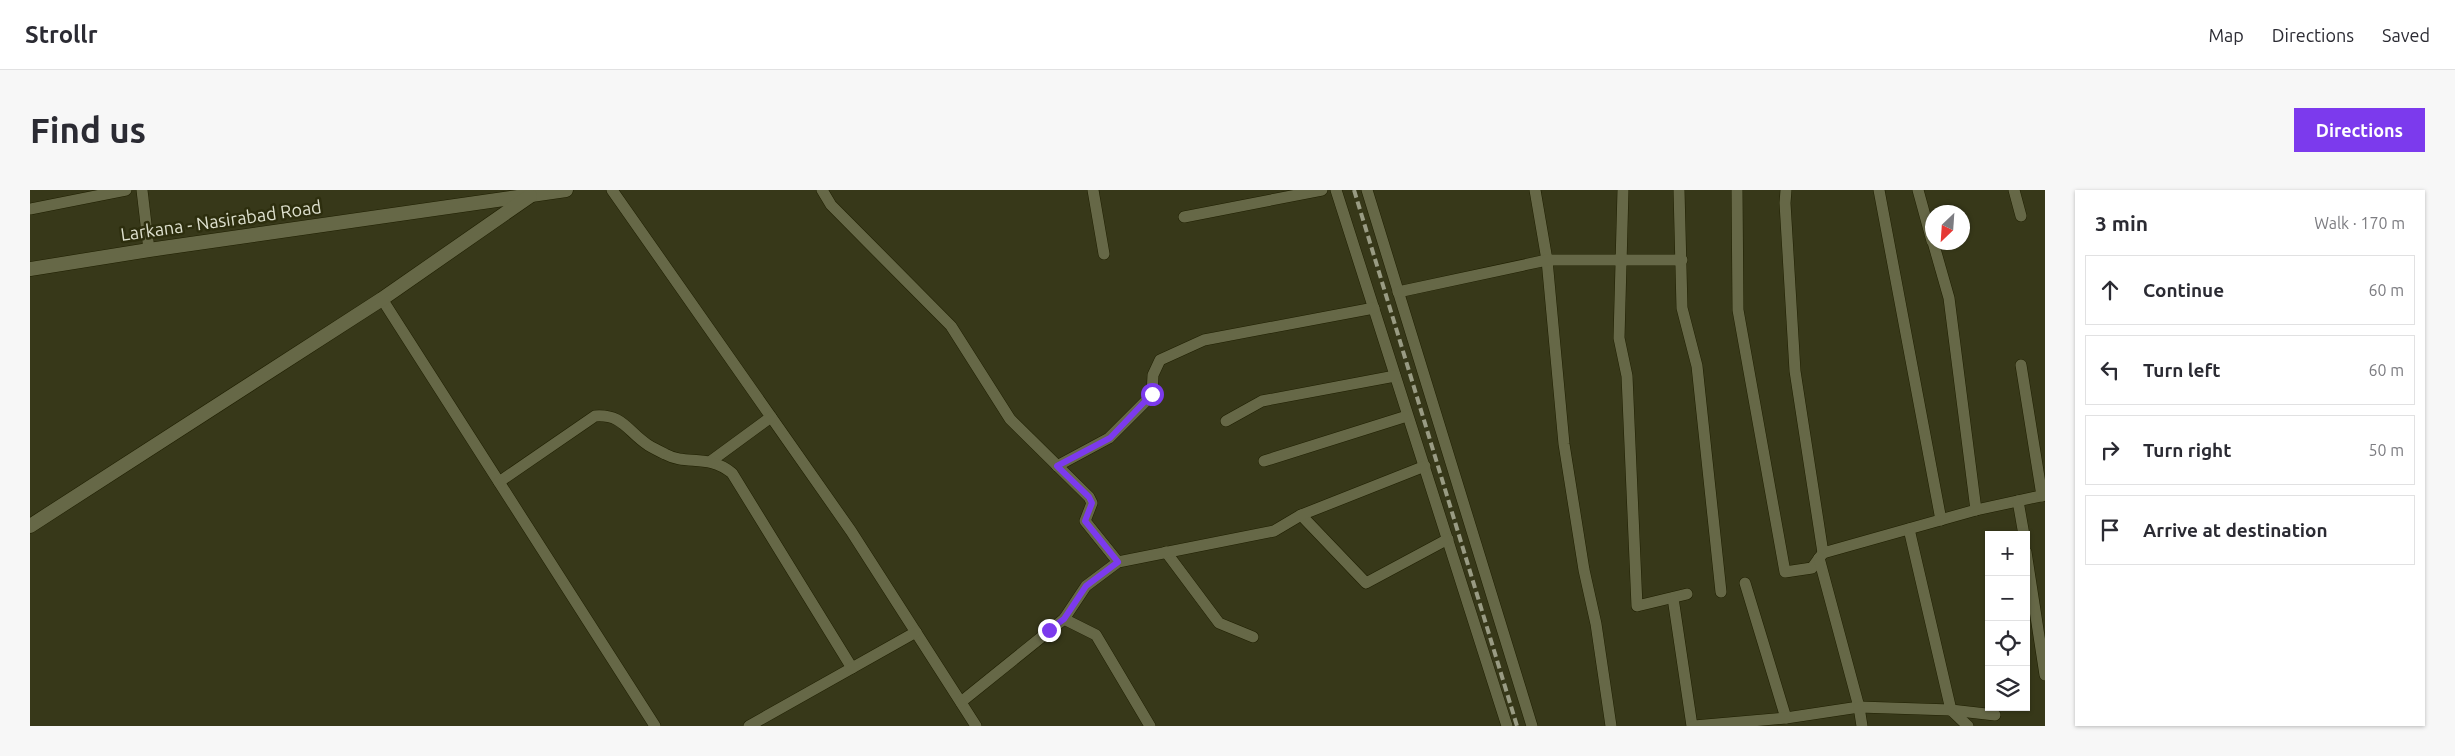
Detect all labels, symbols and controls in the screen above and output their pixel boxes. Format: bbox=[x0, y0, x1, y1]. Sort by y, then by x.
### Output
text: Strollr bbox=[25, 21, 98, 48]
text: Map bbox=[2208, 25, 2244, 45]
text: Directions bbox=[2272, 25, 2354, 45]
text: Saved bbox=[2382, 25, 2430, 45]
button: Directions bbox=[2294, 108, 2425, 152]
text: Find us bbox=[30, 110, 146, 150]
street label: Larkana - Nasirabad Road bbox=[119, 196, 323, 244]
north arrow bbox=[1925, 205, 1970, 250]
text: 3 min bbox=[2095, 211, 2148, 235]
text: Walk · 170 m bbox=[2314, 214, 2405, 232]
icon: ahead bbox=[2096, 276, 2124, 304]
text: Continue bbox=[2143, 279, 2224, 301]
text: 60 m bbox=[2368, 281, 2404, 299]
icon: left bbox=[2096, 356, 2124, 384]
text: Turn left bbox=[2143, 359, 2221, 381]
text: 60 m bbox=[2368, 361, 2404, 379]
route start bbox=[1141, 383, 1164, 406]
icon: right bbox=[2096, 436, 2124, 464]
text: Turn right bbox=[2143, 439, 2231, 461]
text: 50 m bbox=[2368, 441, 2404, 459]
icon: arrive bbox=[2096, 516, 2124, 544]
text: Arrive at destination bbox=[2143, 519, 2328, 541]
map controls bbox=[1985, 531, 2030, 711]
button: + bbox=[1985, 531, 2030, 576]
button: − bbox=[1985, 576, 2030, 621]
route end bbox=[1038, 619, 1061, 642]
button: locate bbox=[1985, 621, 2030, 666]
button: layers bbox=[1985, 666, 2030, 711]

